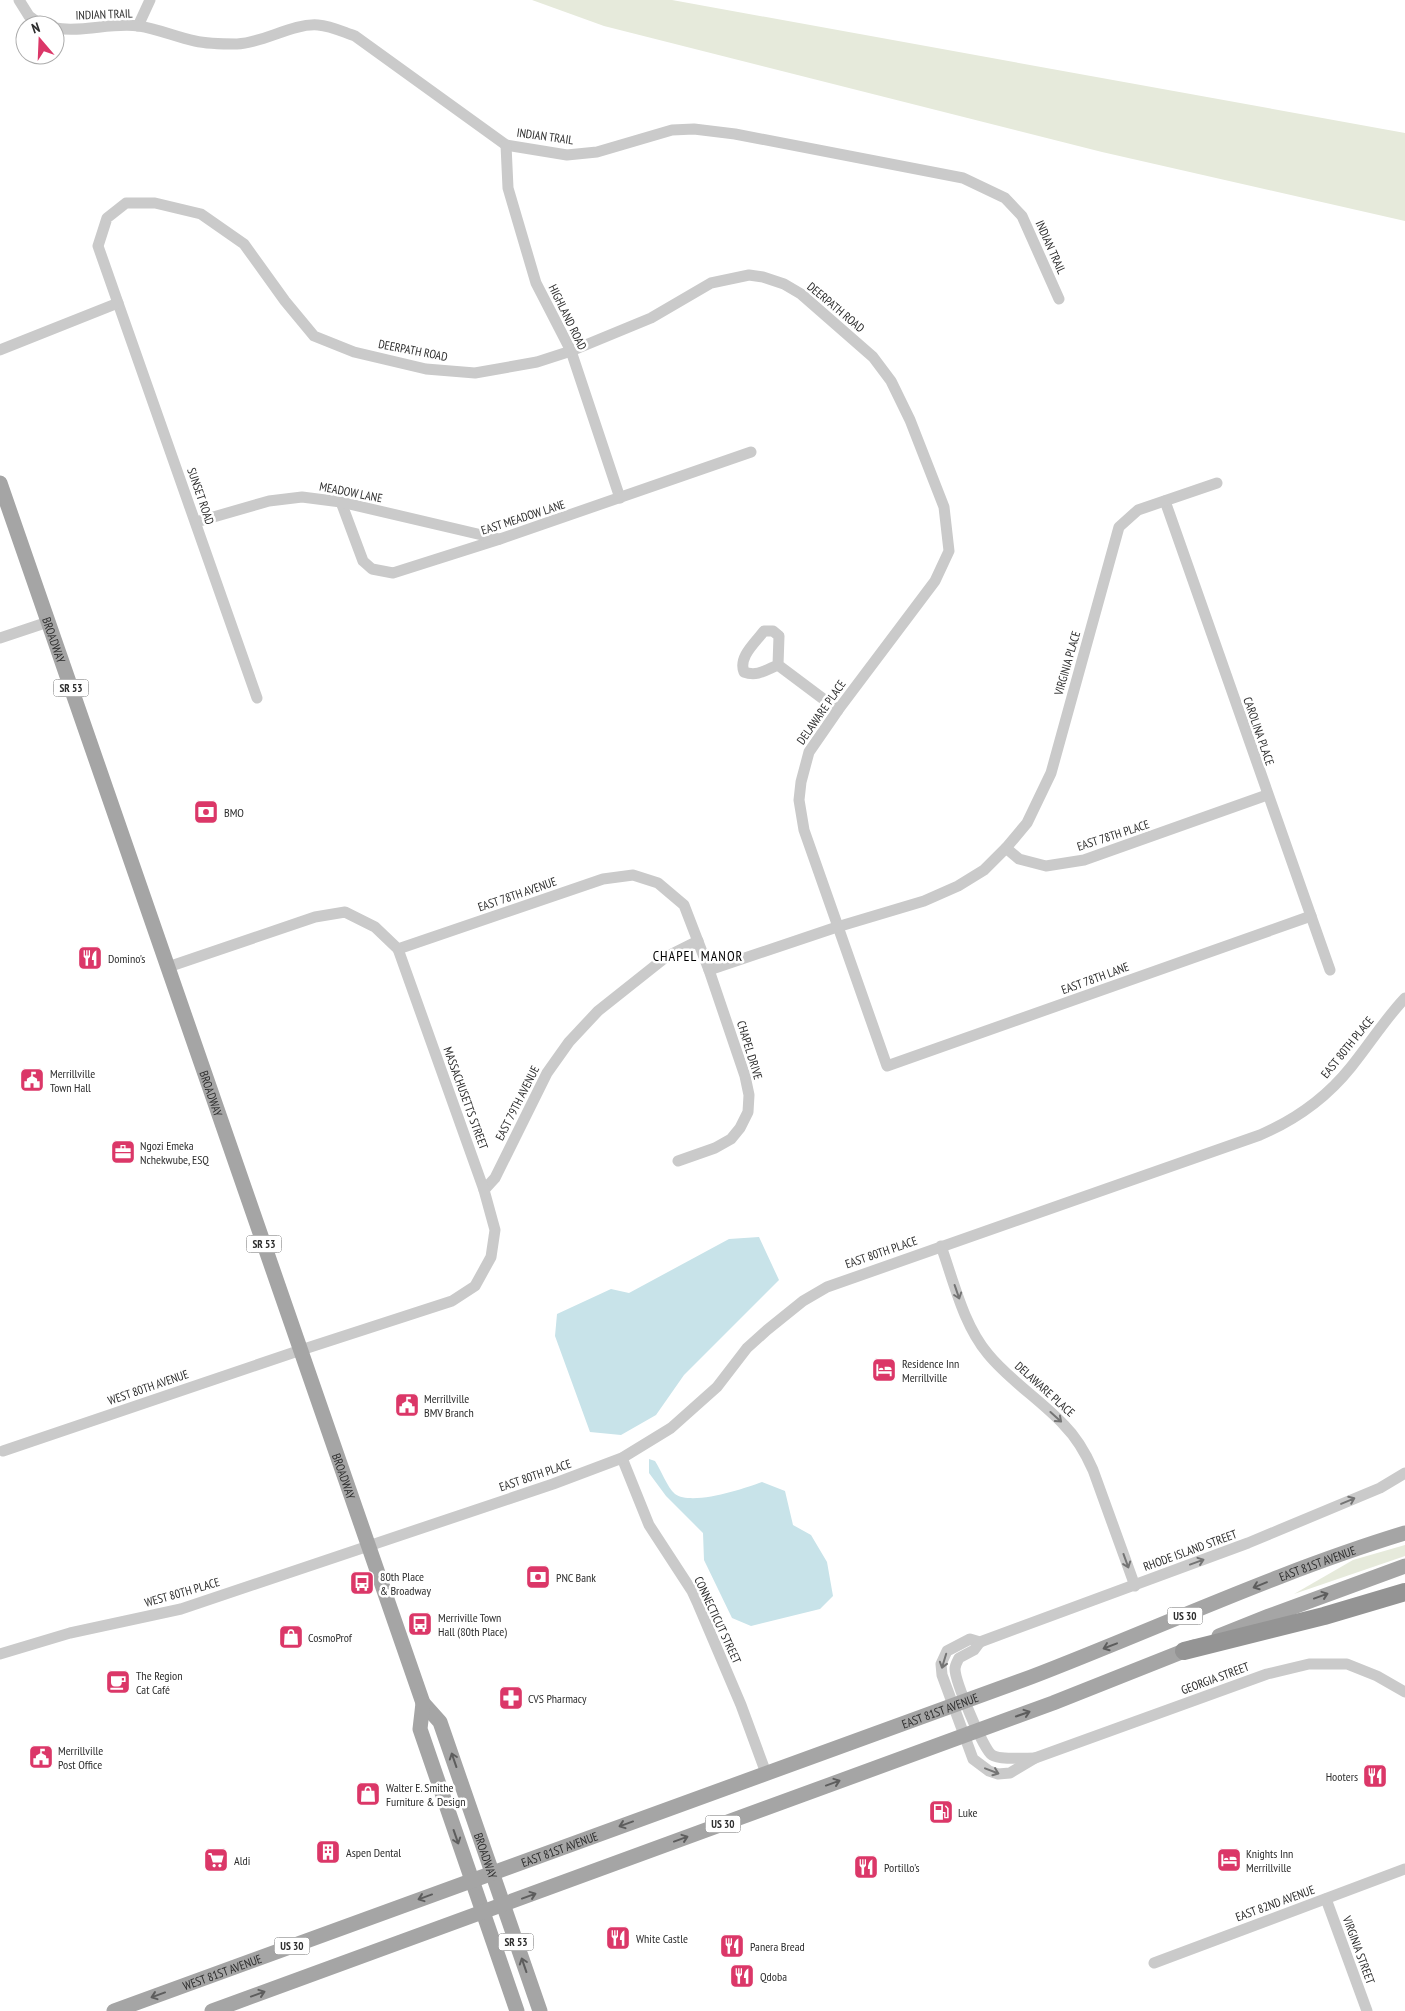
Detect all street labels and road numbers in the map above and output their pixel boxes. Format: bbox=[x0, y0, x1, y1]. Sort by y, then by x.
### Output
street label: INDIAN TRAIL bbox=[75, 6, 133, 22]
street label: INDIAN TRAIL bbox=[516, 125, 574, 147]
street label: INDIAN TRAIL bbox=[1033, 218, 1069, 276]
street label: DEERPATH ROAD bbox=[804, 279, 868, 335]
street label: HIGHLAND ROAD bbox=[546, 282, 590, 352]
street label: DEERPATH ROAD bbox=[377, 336, 449, 364]
street label: SUNSET ROAD bbox=[184, 465, 218, 527]
street label: MEADOW LANE bbox=[318, 479, 384, 505]
street label: EAST MEADOW LANE bbox=[479, 496, 567, 538]
street label: BROADWAY bbox=[40, 615, 69, 665]
street label: VIRGINIA PLACE bbox=[1050, 629, 1083, 698]
street label: DELAWARE PLACE bbox=[793, 677, 849, 747]
road number: SR 53 bbox=[54, 680, 88, 696]
street label: CAROLINA PLACE bbox=[1240, 695, 1278, 767]
street label: EAST 78TH PLACE bbox=[1075, 816, 1151, 854]
street label: EAST 78TH AVENUE bbox=[476, 874, 558, 914]
street label: EAST 78TH LANE bbox=[1059, 959, 1131, 997]
street label: EAST 80TH PLACE bbox=[1318, 1013, 1376, 1081]
street label: CHAPEL DRIVE bbox=[734, 1019, 766, 1081]
street label: MASSACHUSETTS STREET bbox=[440, 1045, 492, 1152]
street label: EAST 79TH AVENUE bbox=[492, 1063, 542, 1143]
street label: BROADWAY bbox=[197, 1068, 227, 1119]
street label: EAST 80TH PLACE bbox=[843, 1233, 919, 1271]
road number: SR 53 bbox=[246, 1236, 282, 1252]
street label: DELAWARE PLACE bbox=[1012, 1358, 1078, 1420]
street label: WEST 80TH AVENUE bbox=[106, 1366, 190, 1408]
street label: BROADWAY bbox=[329, 1451, 359, 1501]
street label: EAST 80TH PLACE bbox=[497, 1456, 573, 1494]
street label: RHODE ISLAND STREET bbox=[1141, 1526, 1240, 1574]
street label: EAST 81ST AVENUE bbox=[1277, 1542, 1357, 1584]
street label: WEST 80TH PLACE bbox=[143, 1574, 221, 1610]
street label: CONNECTICUT STREET bbox=[691, 1574, 745, 1667]
road number: US 30 bbox=[1168, 1608, 1202, 1624]
street label: GEORGIA STREET bbox=[1179, 1659, 1252, 1697]
street label: EAST 81ST AVENUE bbox=[900, 1689, 980, 1731]
road number: US 30 bbox=[706, 1816, 740, 1832]
street label: EAST 81ST AVENUE bbox=[519, 1828, 600, 1870]
street label: BROADWAY bbox=[471, 1831, 501, 1881]
street label: EAST 82ND AVENUE bbox=[1233, 1882, 1317, 1924]
street label: VIRGINIA STREET bbox=[1339, 1913, 1378, 1987]
road number: SR 53 bbox=[498, 1934, 534, 1950]
road number: US 30 bbox=[274, 1938, 310, 1954]
street label: WEST 81ST AVENUE bbox=[181, 1950, 264, 1993]

